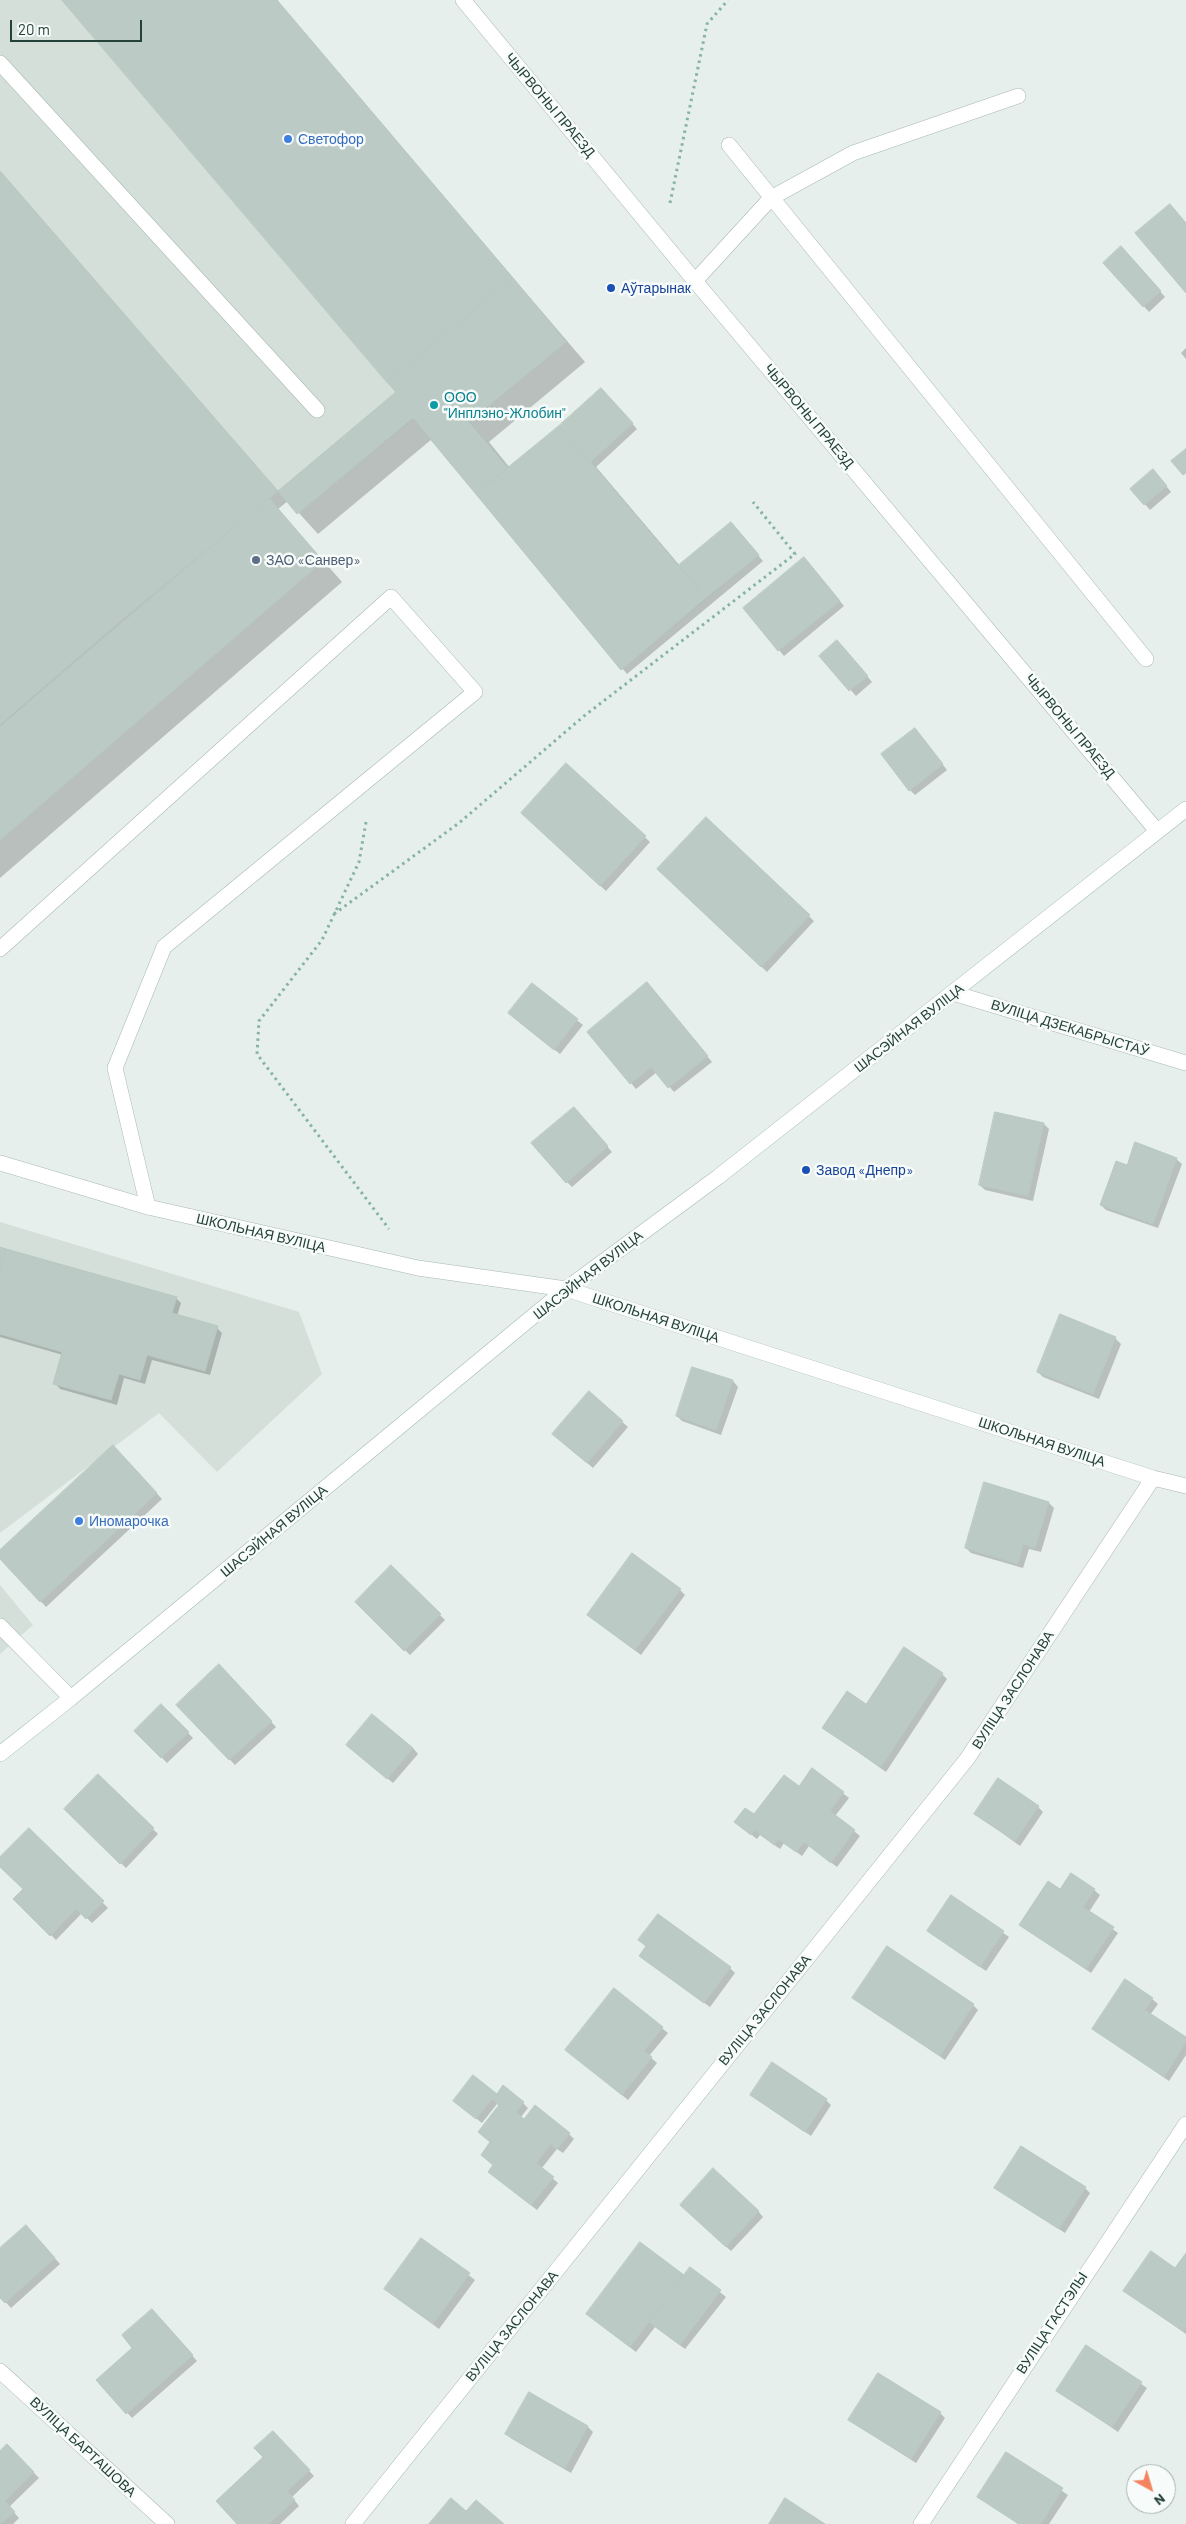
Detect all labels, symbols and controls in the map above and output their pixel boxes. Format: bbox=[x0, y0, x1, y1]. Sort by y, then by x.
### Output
scale bar bbox=[12, 10, 145, 42]
text: 20 m bbox=[18, 20, 50, 38]
street label: ЧЫРВОНЫ ПРАЕЗД bbox=[501, 49, 599, 161]
place label: Светофор bbox=[298, 131, 364, 147]
marker: Светофор bbox=[282, 133, 294, 145]
place label: Аўтарынак bbox=[621, 280, 691, 296]
marker: Аўтарынак bbox=[605, 282, 617, 294]
street label: ЧЫРВОНЫ ПРАЕЗД bbox=[760, 360, 858, 472]
place label: ООО "Инплэно-Жлобин" bbox=[444, 389, 566, 422]
marker: ООО "Инплэно-Жлобин" bbox=[428, 399, 440, 411]
place label: ЗАО «Санвер» bbox=[266, 552, 361, 568]
marker: ЗАО «Санвер» bbox=[250, 554, 262, 566]
street label: ЧЫРВОНЫ ПРАЕЗД bbox=[1021, 670, 1119, 782]
street label: ШАСЭЙНАЯ ВУЛІЦА bbox=[851, 980, 967, 1076]
street label: ВУЛІЦА ДЗЕКАБРЫСТАЎ bbox=[989, 996, 1151, 1060]
place label: Завод «Днепр» bbox=[816, 1162, 913, 1178]
marker: Завод «Днепр» bbox=[800, 1164, 812, 1176]
street label: ШКОЛЬНАЯ ВУЛІЦА bbox=[195, 1210, 327, 1256]
street label: ШАСЭЙНАЯ ВУЛІЦА bbox=[530, 1227, 646, 1323]
street label: ШКОЛЬНАЯ ВУЛІЦА bbox=[590, 1290, 722, 1346]
street label: ШКОЛЬНАЯ ВУЛІЦА bbox=[976, 1414, 1108, 1470]
street label: ШАСЭЙНАЯ ВУЛІЦА bbox=[217, 1481, 331, 1581]
place label: Иномарочка bbox=[89, 1513, 169, 1529]
marker: Иномарочка bbox=[73, 1515, 85, 1527]
street label: ВУЛІЦА ЗАСЛОНАВА bbox=[968, 1628, 1058, 1752]
street label: ВУЛІЦА ЗАСЛОНАВА bbox=[715, 1951, 815, 2069]
street label: ВУЛІЦА ЗАСЛОНАВА bbox=[462, 2267, 562, 2385]
street label: ВУЛІЦА ГАСТЭЛЫ bbox=[1013, 2269, 1091, 2377]
street label: ВУЛІЦА БАРТАШОВА bbox=[26, 2393, 140, 2501]
north arrow bbox=[1126, 2464, 1176, 2514]
text: N bbox=[1151, 2491, 1169, 2510]

